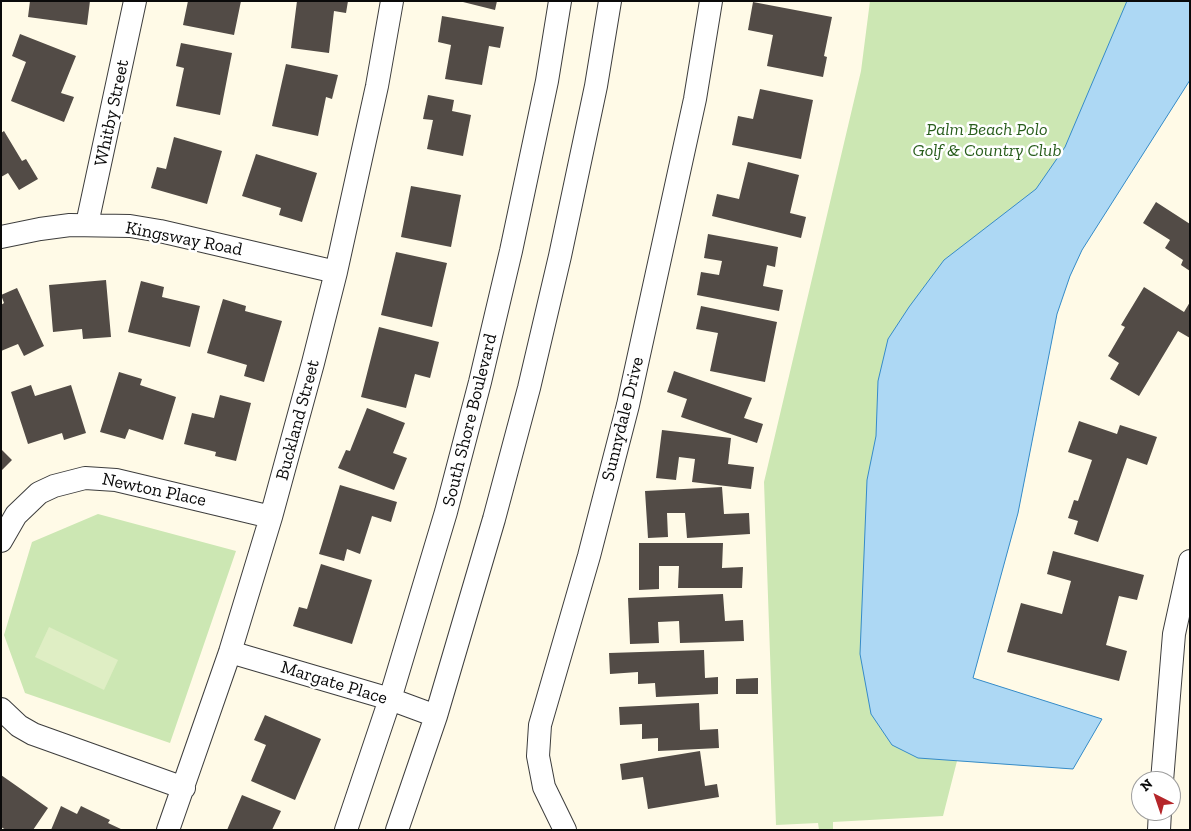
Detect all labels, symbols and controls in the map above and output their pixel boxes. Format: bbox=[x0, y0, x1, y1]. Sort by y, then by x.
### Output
street label: Whitby Street bbox=[90, 58, 134, 168]
park label: Palm Beach Polo Golf & Country Club bbox=[912, 119, 1062, 162]
street label: Kingsway Road bbox=[124, 217, 244, 261]
street label: South Shore Boulevard bbox=[438, 331, 502, 509]
street label: Sunnydale Drive bbox=[597, 355, 649, 483]
street label: Buckland Street bbox=[272, 357, 324, 483]
street label: Newton Place bbox=[100, 468, 208, 512]
street label: Margate Place bbox=[278, 657, 390, 709]
north arrow bbox=[1131, 771, 1181, 821]
text: N bbox=[1137, 775, 1156, 795]

